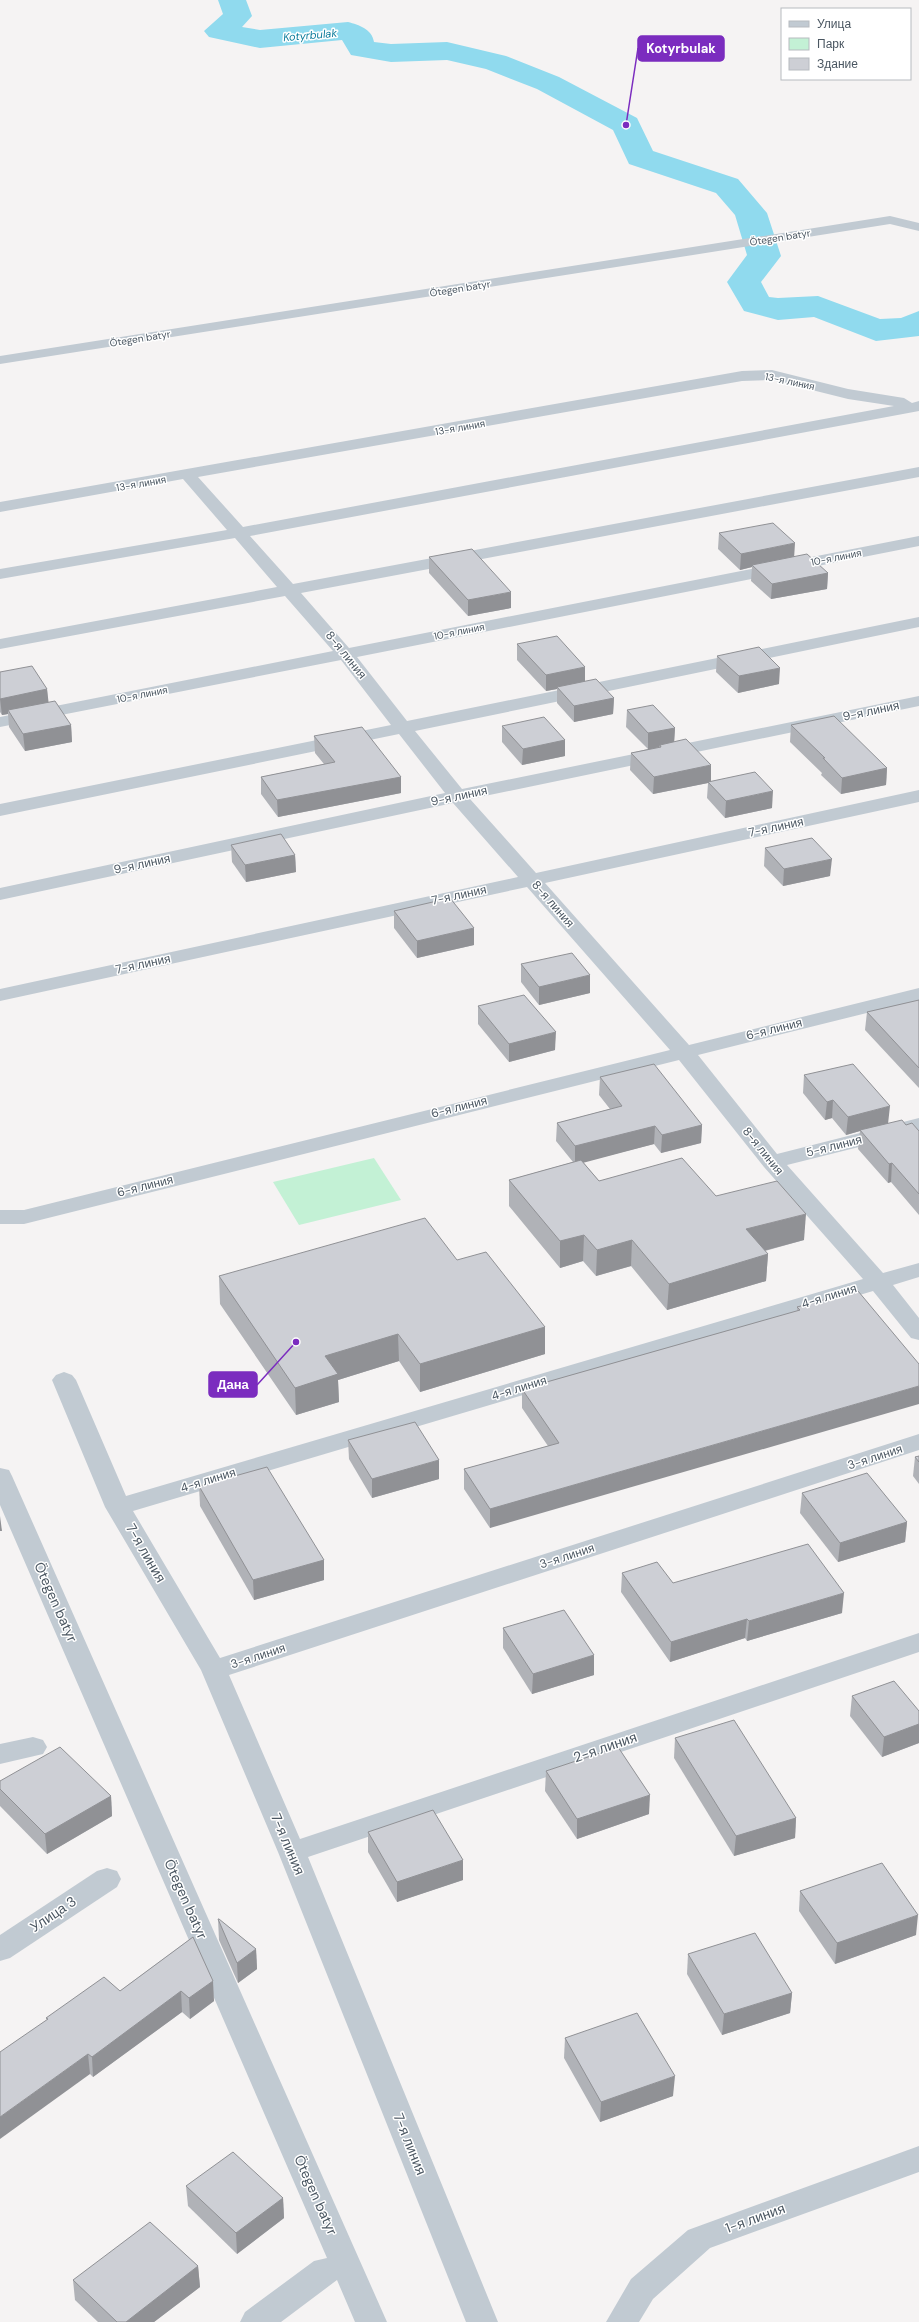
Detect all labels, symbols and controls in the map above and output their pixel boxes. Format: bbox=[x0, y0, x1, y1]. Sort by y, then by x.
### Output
legend bbox=[781, 8, 911, 80]
text: Улица bbox=[817, 16, 851, 32]
water label: Kotyrbulak bbox=[282, 26, 338, 44]
callout: Kotyrbulak bbox=[638, 36, 724, 61]
text: Парк bbox=[817, 36, 845, 52]
text: Kotyrbulak bbox=[646, 40, 716, 57]
text: Здание bbox=[817, 56, 858, 72]
street label: Ötegen batyr bbox=[749, 226, 812, 249]
street label: Ötegen batyr bbox=[429, 277, 492, 300]
street label: Ötegen batyr bbox=[109, 327, 172, 350]
street label: 13-я линия bbox=[764, 370, 816, 393]
street label: 13-я линия bbox=[434, 417, 486, 438]
street label: 13-я линия bbox=[115, 473, 167, 494]
street label: 10-я линия bbox=[810, 546, 863, 569]
street label: 10-я линия bbox=[433, 620, 486, 643]
street label: 8-я линия bbox=[322, 628, 370, 682]
street label: 10-я линия bbox=[116, 683, 169, 706]
street label: 9-я линия bbox=[841, 697, 901, 725]
street label: 9-я линия bbox=[429, 782, 489, 810]
street label: 7-я линия bbox=[747, 813, 805, 841]
street label: 9-я линия bbox=[112, 850, 172, 878]
street label: 8-я линия bbox=[528, 877, 578, 931]
street label: 7-я линия bbox=[430, 881, 488, 909]
street label: 7-я линия bbox=[114, 950, 172, 978]
street label: 6-я линия bbox=[744, 1014, 804, 1044]
street label: 6-я линия bbox=[429, 1092, 489, 1122]
street label: 8-я линия bbox=[739, 1124, 787, 1178]
street label: 5-я линия bbox=[804, 1131, 864, 1161]
street label: 6-я линия bbox=[115, 1171, 175, 1201]
street label: 4-я линия bbox=[799, 1280, 859, 1312]
callout: Дана bbox=[209, 1372, 257, 1397]
street label: 4-я линия bbox=[489, 1372, 549, 1404]
text: Дана bbox=[217, 1376, 250, 1393]
street label: 3-я линия bbox=[846, 1441, 904, 1473]
street label: 4-я линия bbox=[178, 1464, 238, 1496]
street label: 7-я линия bbox=[122, 1520, 170, 1586]
street label: 3-я линия bbox=[538, 1540, 596, 1572]
street label: Ötegen batyr bbox=[30, 1559, 82, 1645]
street label: 3-я линия bbox=[229, 1640, 287, 1672]
street label: 2-я линия bbox=[571, 1728, 639, 1766]
street label: 7-я линия bbox=[267, 1811, 309, 1877]
street label: Ötegen batyr bbox=[160, 1856, 212, 1942]
street label: Улица 3 bbox=[27, 1892, 79, 1936]
street label: 7-я линия bbox=[389, 2110, 431, 2178]
street label: Ötegen batyr bbox=[290, 2152, 342, 2238]
street label: 1-я линия bbox=[723, 2199, 787, 2237]

